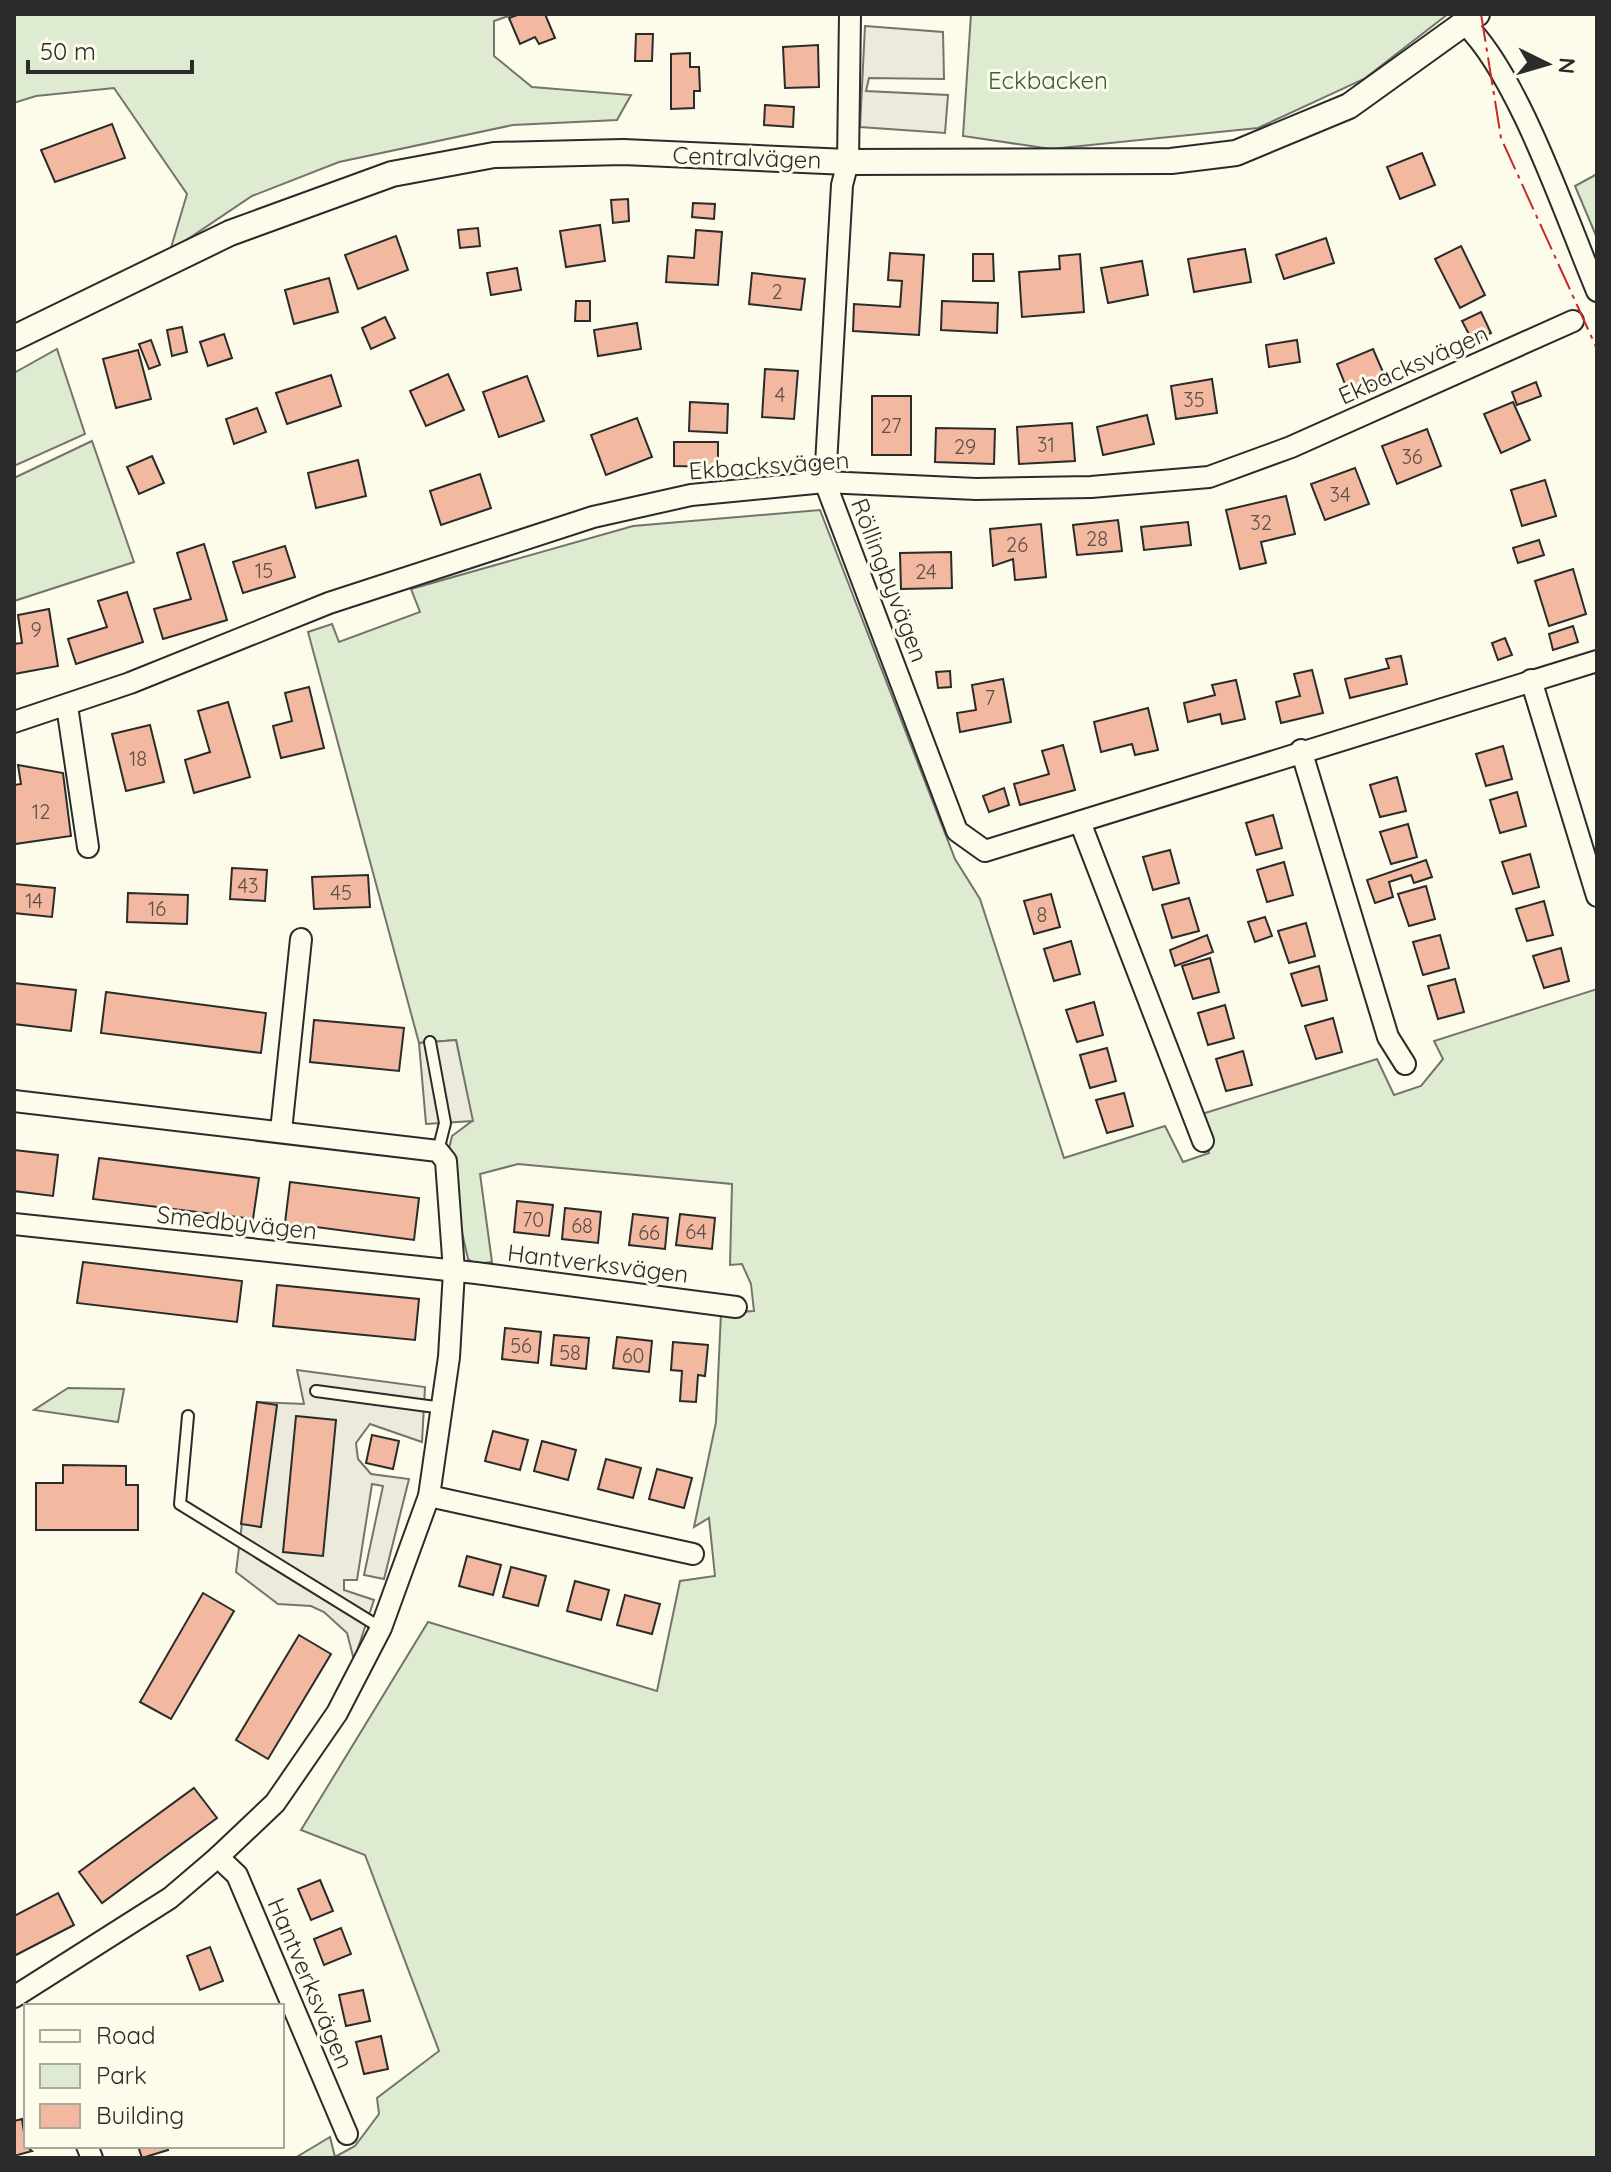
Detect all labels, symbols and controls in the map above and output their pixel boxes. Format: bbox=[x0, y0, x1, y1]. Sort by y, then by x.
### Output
scale bar bbox=[28, 24, 192, 74]
north arrow bbox=[1507, 24, 1587, 104]
text: 50 m bbox=[40, 36, 96, 66]
text: N bbox=[1552, 56, 1582, 75]
park label: Eckbacken bbox=[988, 65, 1108, 95]
street label: Centralvägen bbox=[672, 139, 822, 175]
house number: 2 bbox=[771, 279, 783, 304]
street label: Ekbacksvägen bbox=[1333, 318, 1493, 410]
house number: 4 bbox=[775, 382, 785, 407]
house number: 35 bbox=[1183, 387, 1205, 412]
house number: 27 bbox=[881, 413, 901, 438]
house number: 31 bbox=[1037, 432, 1055, 457]
house number: 29 bbox=[954, 434, 976, 459]
street label: Ekbacksvägen bbox=[688, 444, 850, 486]
house number: 36 bbox=[1401, 444, 1423, 469]
house number: 34 bbox=[1329, 482, 1351, 507]
street label: Röllingbyvägen bbox=[845, 494, 935, 666]
house number: 32 bbox=[1250, 510, 1272, 535]
house number: 28 bbox=[1086, 526, 1108, 551]
house number: 26 bbox=[1006, 532, 1028, 557]
house number: 15 bbox=[255, 558, 273, 583]
house number: 24 bbox=[915, 559, 937, 584]
house number: 9 bbox=[30, 617, 42, 642]
house number: 7 bbox=[985, 685, 995, 710]
house number: 18 bbox=[129, 746, 147, 771]
house number: 12 bbox=[32, 799, 50, 824]
house number: 43 bbox=[237, 873, 259, 898]
house number: 45 bbox=[330, 880, 352, 905]
house number: 14 bbox=[25, 888, 43, 913]
house number: 16 bbox=[148, 896, 166, 921]
house number: 8 bbox=[1037, 902, 1047, 927]
street label: Smedbyvägen bbox=[155, 1199, 319, 1245]
house number: 70 bbox=[522, 1207, 544, 1232]
house number: 68 bbox=[571, 1213, 593, 1238]
house number: 64 bbox=[685, 1219, 707, 1244]
house number: 66 bbox=[638, 1220, 660, 1245]
street label: Hantverksvägen bbox=[506, 1237, 690, 1289]
house number: 56 bbox=[510, 1333, 532, 1358]
house number: 58 bbox=[559, 1340, 581, 1365]
house number: 60 bbox=[622, 1343, 644, 1368]
street label: Hantverksvägen bbox=[262, 1893, 360, 2073]
legend bbox=[24, 2004, 284, 2148]
text: Road bbox=[96, 2020, 156, 2050]
text: Park bbox=[96, 2060, 147, 2090]
text: Building bbox=[96, 2100, 184, 2130]

